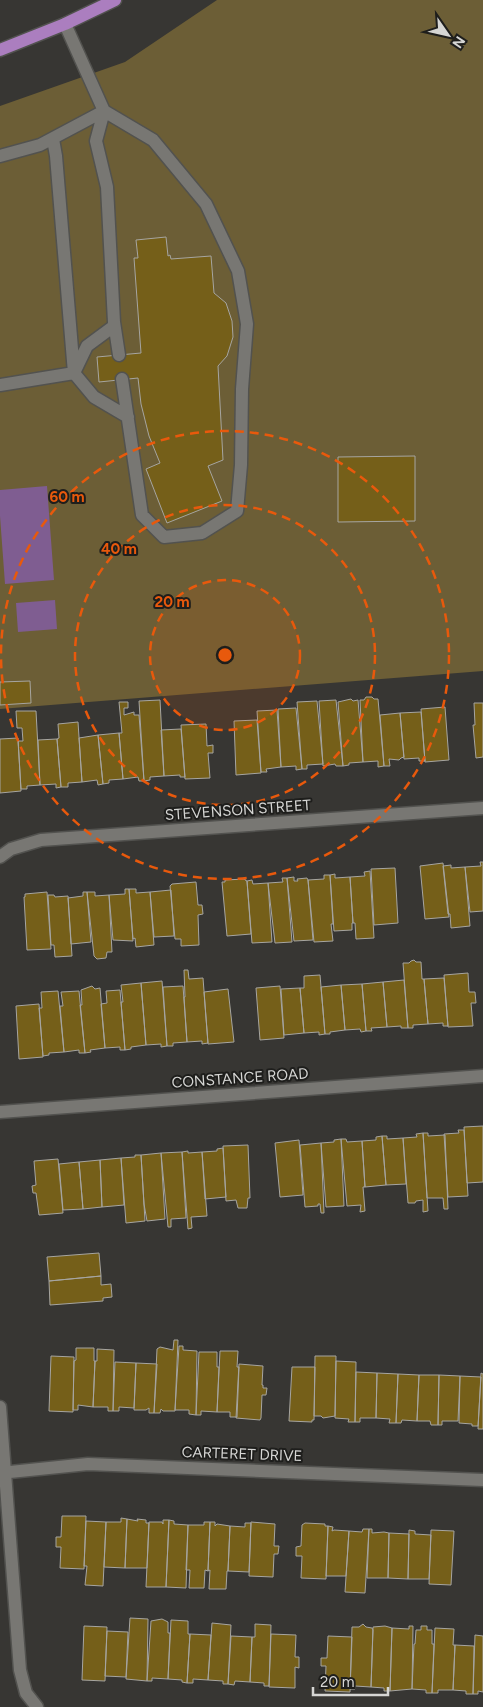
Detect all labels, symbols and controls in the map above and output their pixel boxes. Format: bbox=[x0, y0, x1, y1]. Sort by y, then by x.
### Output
north arrow bbox=[423, 10, 473, 60]
text: N bbox=[448, 33, 468, 51]
text: 60 m bbox=[49, 488, 85, 506]
text: 40 m bbox=[101, 540, 137, 558]
text: 20 m bbox=[154, 593, 190, 611]
centre of rings bbox=[216, 646, 234, 664]
street label: STEVENSON STREET bbox=[164, 796, 312, 824]
street label: CONSTANCE ROAD bbox=[171, 1064, 309, 1092]
street label: CARTERET DRIVE bbox=[181, 1443, 303, 1465]
scale bar bbox=[313, 1664, 388, 1696]
text: 20 m bbox=[320, 1673, 354, 1691]

